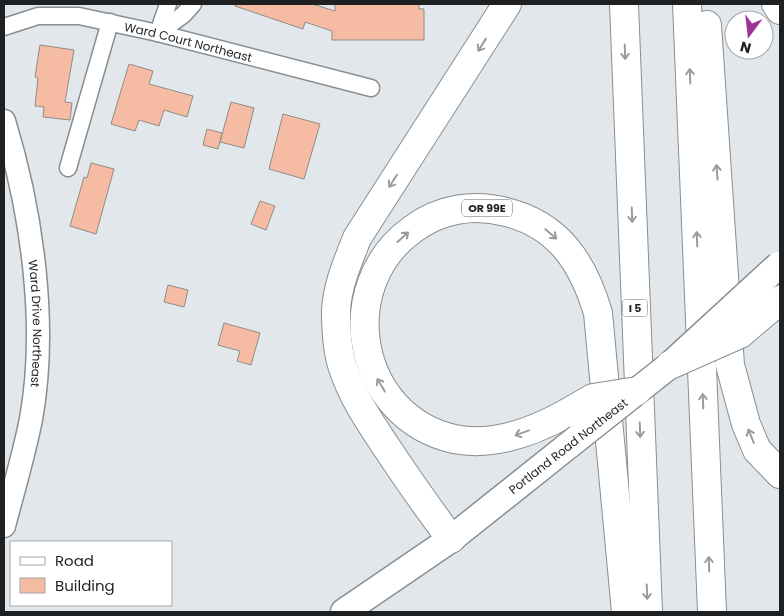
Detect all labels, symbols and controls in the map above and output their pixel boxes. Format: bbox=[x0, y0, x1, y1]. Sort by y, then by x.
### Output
north arrow bbox=[724, 10, 774, 60]
street label: Ward Court Northeast bbox=[123, 17, 254, 66]
text: N bbox=[738, 37, 753, 59]
one-way arrow bbox=[476, 38, 486, 52]
one-way arrow bbox=[621, 44, 630, 60]
one-way arrow bbox=[686, 69, 695, 85]
one-way arrow bbox=[712, 165, 721, 181]
one-way arrow bbox=[387, 174, 397, 188]
road number: OR 99E bbox=[462, 200, 512, 217]
one-way arrow bbox=[627, 207, 636, 223]
one-way arrow bbox=[545, 228, 558, 239]
one-way arrow bbox=[396, 231, 409, 243]
one-way arrow bbox=[692, 231, 701, 247]
street label: Ward Drive Northeast bbox=[25, 259, 46, 388]
road number: I 5 bbox=[622, 300, 648, 316]
one-way arrow bbox=[376, 378, 386, 392]
one-way arrow bbox=[698, 393, 708, 410]
street label: Portland Road Northeast bbox=[505, 394, 631, 498]
one-way arrow bbox=[636, 421, 645, 437]
one-way arrow bbox=[515, 429, 531, 438]
one-way arrow bbox=[746, 429, 756, 444]
legend bbox=[10, 541, 172, 606]
text: Road bbox=[55, 550, 94, 571]
one-way arrow bbox=[705, 556, 714, 572]
text: Building bbox=[55, 575, 115, 596]
one-way arrow bbox=[642, 584, 652, 600]

